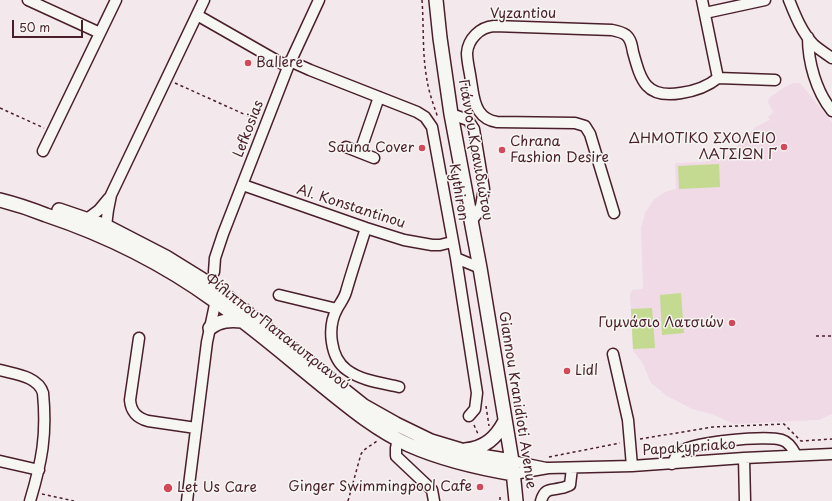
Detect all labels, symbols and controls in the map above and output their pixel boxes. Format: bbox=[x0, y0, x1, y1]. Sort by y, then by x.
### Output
street label: Vyzantiou bbox=[490, 6, 556, 22]
scale bar bbox=[14, 12, 85, 38]
text: 50 m bbox=[19, 18, 50, 36]
place label: Ballere bbox=[256, 55, 303, 71]
marker: Ballere bbox=[243, 58, 253, 68]
street label: Γιάννου Κρανιδιώτου bbox=[454, 78, 496, 222]
street label: Lefkosias bbox=[230, 98, 268, 160]
place label: ΔΗΜΟΤΙΚΟ ΣΧΟΛΕΙΟ ΛΑΤΣΙΩΝ Γ΄ bbox=[629, 131, 776, 164]
place label: Chrana Fashion Desire bbox=[510, 134, 609, 166]
place label: Sauna Cover bbox=[328, 140, 414, 156]
marker: ΔΗΜΟΤΙΚΟ ΣΧΟΛΕΙΟ ΛΑΤΣΙΩΝ Γ΄ bbox=[779, 142, 789, 152]
marker: Sauna Cover bbox=[417, 143, 427, 153]
marker: Chrana Fashion Desire bbox=[497, 145, 507, 155]
street label: Kythiron bbox=[445, 162, 471, 222]
street label: Al. Konstantinou bbox=[295, 182, 407, 232]
street label: Φίλιππου Παπακυπριανού bbox=[201, 270, 353, 394]
street label: Giannou Kranidioti Avenue bbox=[495, 310, 539, 490]
place label: Γυμνάσιο Λατσιών bbox=[598, 315, 724, 331]
marker: Γυμνάσιο Λατσιών bbox=[727, 318, 737, 328]
place label: Lidl bbox=[575, 363, 598, 379]
marker: Lidl bbox=[562, 366, 572, 376]
street label: Papakypriako bbox=[642, 436, 736, 460]
place label: Ginger Swimmingpool Cafe bbox=[288, 479, 472, 495]
place label: Let Us Care bbox=[177, 480, 257, 496]
marker: Let Us Care bbox=[162, 482, 174, 494]
marker: Ginger Swimmingpool Cafe bbox=[475, 482, 485, 492]

